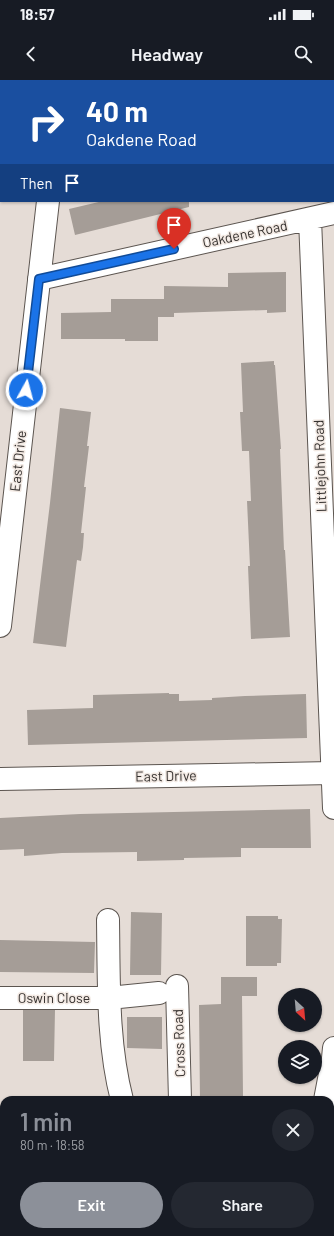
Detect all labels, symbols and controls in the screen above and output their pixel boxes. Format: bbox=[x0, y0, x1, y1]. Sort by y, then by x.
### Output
text: 18:57 bbox=[20, 5, 54, 23]
icon: back bbox=[20, 43, 42, 65]
text: Headway bbox=[131, 43, 203, 65]
icon: search bbox=[292, 43, 314, 65]
text: 40 m bbox=[86, 94, 148, 128]
icon: right bbox=[20, 96, 72, 148]
text: Oakdene Road bbox=[86, 128, 197, 150]
icon: arrive bbox=[61, 172, 83, 194]
text: Then bbox=[20, 174, 53, 192]
pin bbox=[157, 208, 191, 249]
icon: arrive bbox=[163, 214, 185, 236]
street label: Oakdene Road bbox=[201, 216, 289, 251]
position arrow bbox=[5, 369, 47, 411]
street label: Littlejohn Road bbox=[309, 420, 330, 512]
street label: East Drive bbox=[6, 430, 29, 492]
street label: East Drive bbox=[135, 766, 197, 785]
north arrow bbox=[278, 988, 322, 1032]
map controls bbox=[278, 988, 322, 1084]
street label: Oswin Close bbox=[18, 989, 90, 1006]
street label: Cross Road bbox=[169, 1009, 188, 1077]
button: layers bbox=[278, 1040, 322, 1084]
text: 1 min bbox=[20, 1107, 72, 1136]
button: close bbox=[272, 1109, 314, 1151]
text: 80 m · 18:58 bbox=[20, 1137, 85, 1153]
button: Exit bbox=[20, 1182, 163, 1228]
button: Share bbox=[171, 1182, 314, 1228]

